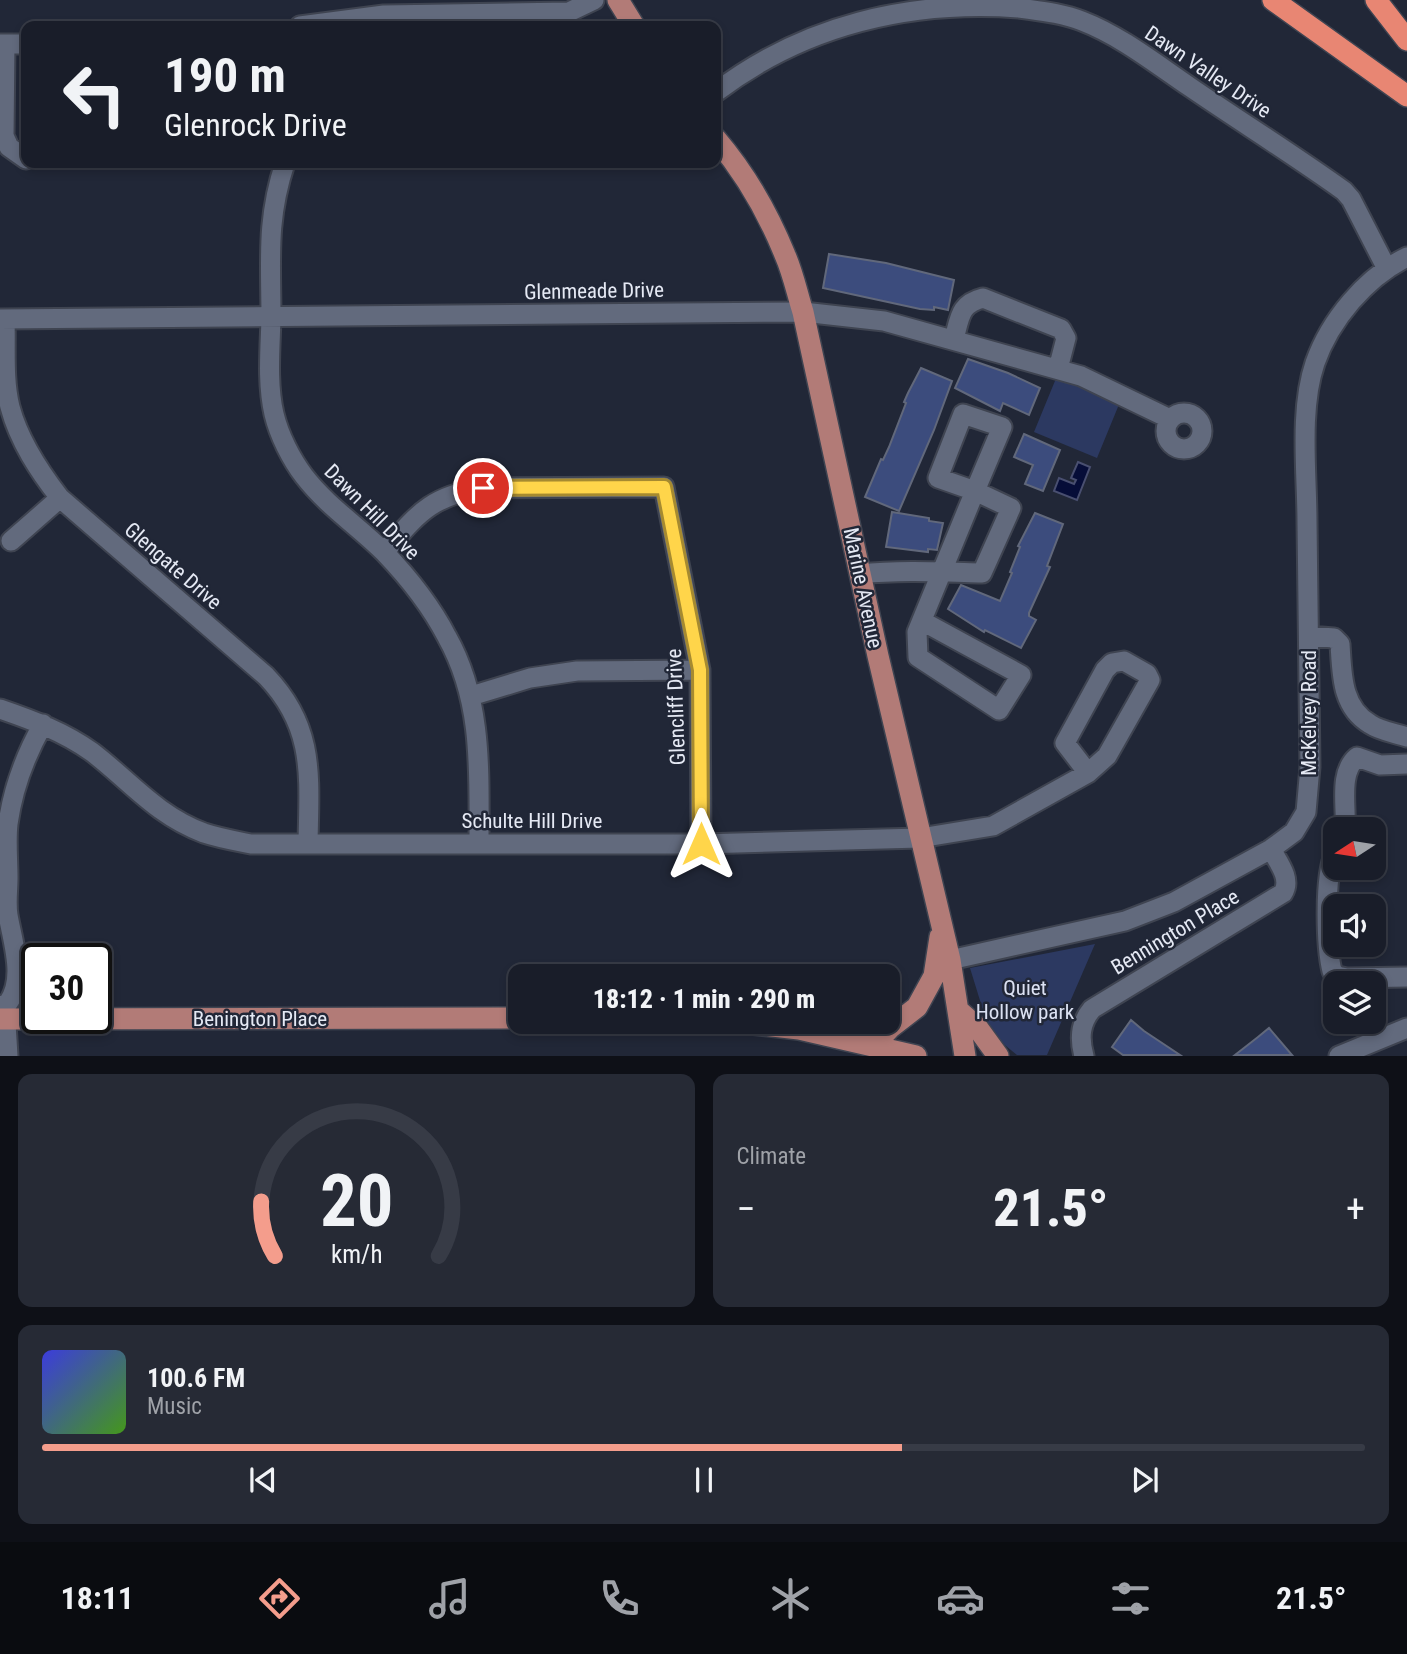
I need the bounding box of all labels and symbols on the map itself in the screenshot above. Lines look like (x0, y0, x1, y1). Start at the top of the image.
street label: Dawn Valley Drive (1140, 21, 1276, 123)
street label: Glenmeade Drive (524, 278, 664, 304)
pin (453, 458, 513, 518)
street label: Dawn Hill Drive (319, 459, 425, 565)
street label: Glengate Drive (120, 517, 226, 615)
street label: Marine Avenue (839, 526, 887, 651)
street label: Glencliff Drive (662, 648, 690, 766)
street label: McKelvey Road (1297, 650, 1321, 776)
position arrow (664, 807, 738, 881)
street label: Schulte Hill Drive (462, 809, 603, 833)
north arrow (1323, 817, 1386, 880)
street label: Bennington Place (1107, 884, 1243, 980)
speed limit sign: 30 (21, 943, 112, 1034)
park label: Quiet Hollow park (976, 976, 1075, 1024)
street label: Benington Place (193, 1007, 327, 1031)

